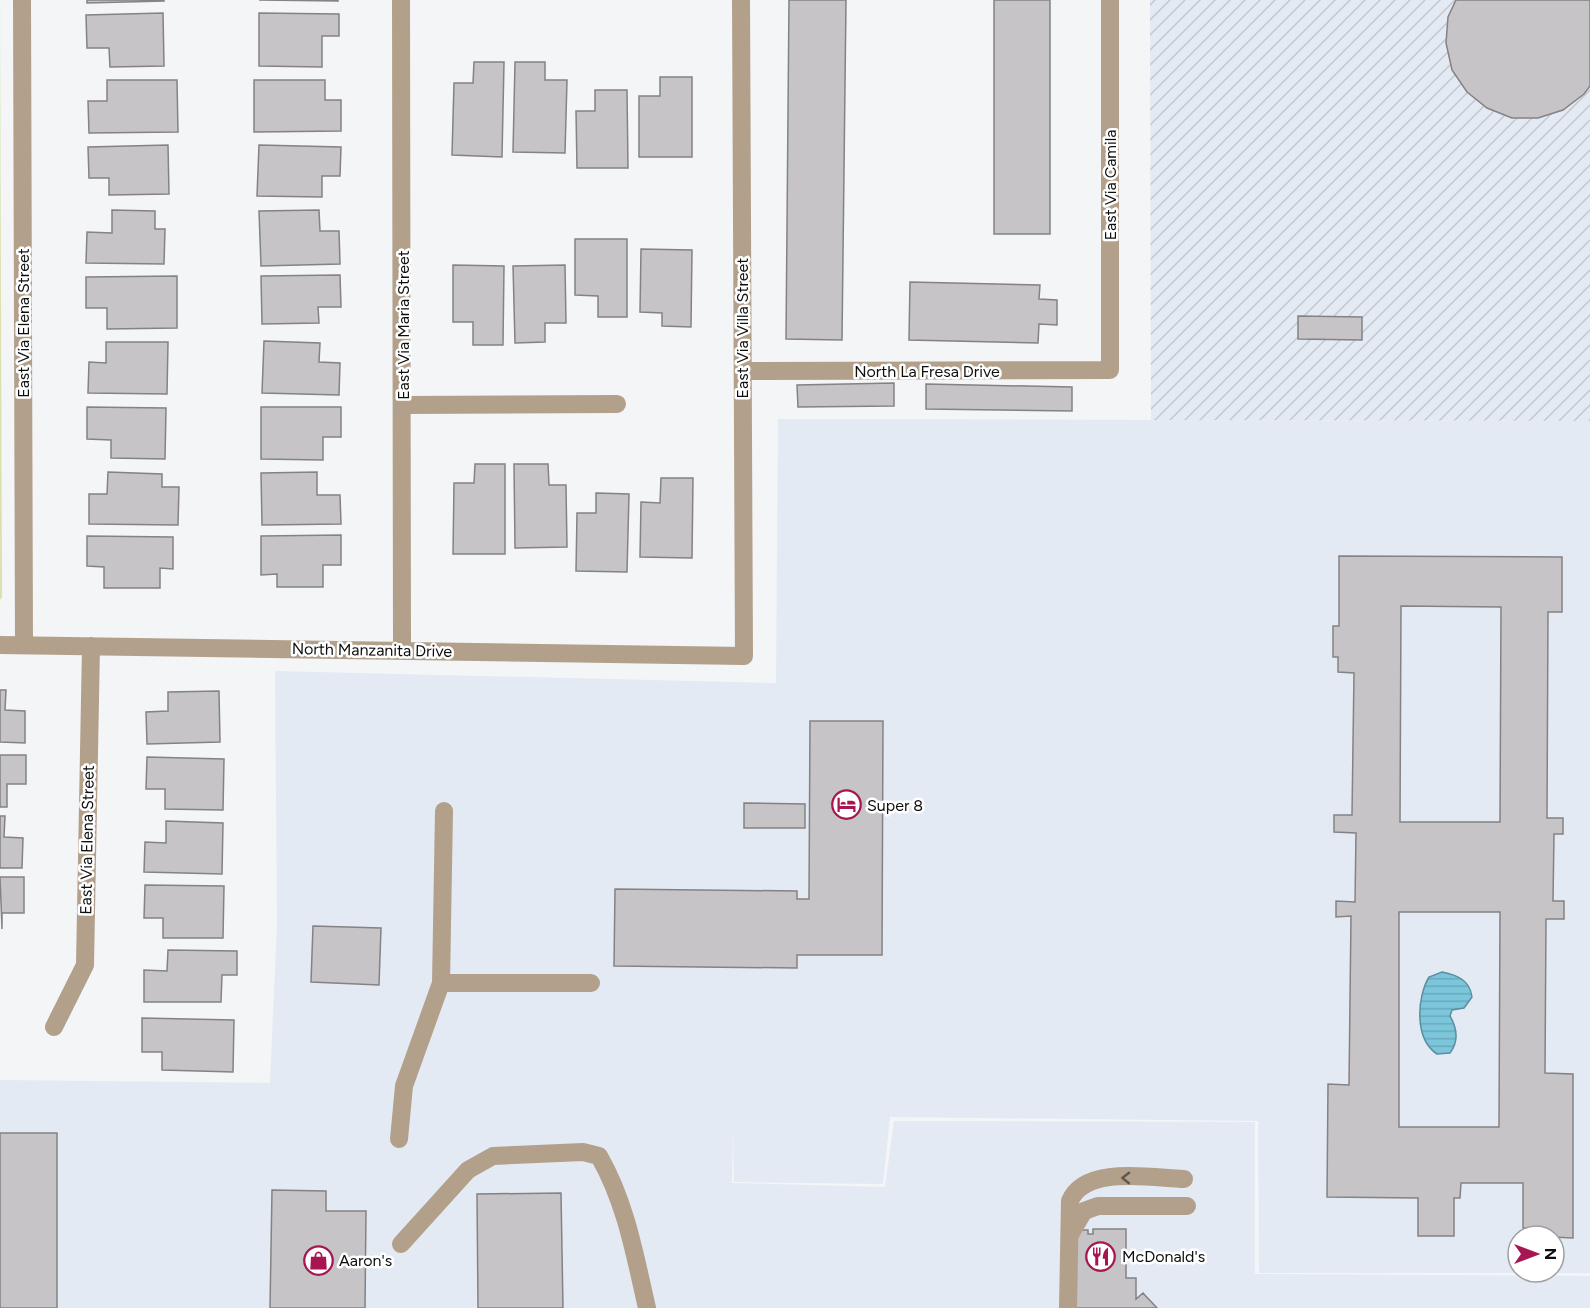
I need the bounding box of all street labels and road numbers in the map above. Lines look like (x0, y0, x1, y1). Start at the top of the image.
street label: East Via Camila (1101, 130, 1120, 240)
street label: East Via Elena Street (14, 248, 33, 398)
street label: East Via Maria Street (394, 250, 413, 400)
street label: East Via Villa Street (733, 258, 752, 398)
street label: North La Fresa Drive (854, 362, 1000, 381)
street label: North Manzanita Drive (292, 639, 453, 661)
street label: East Via Elena Street (76, 765, 98, 915)

